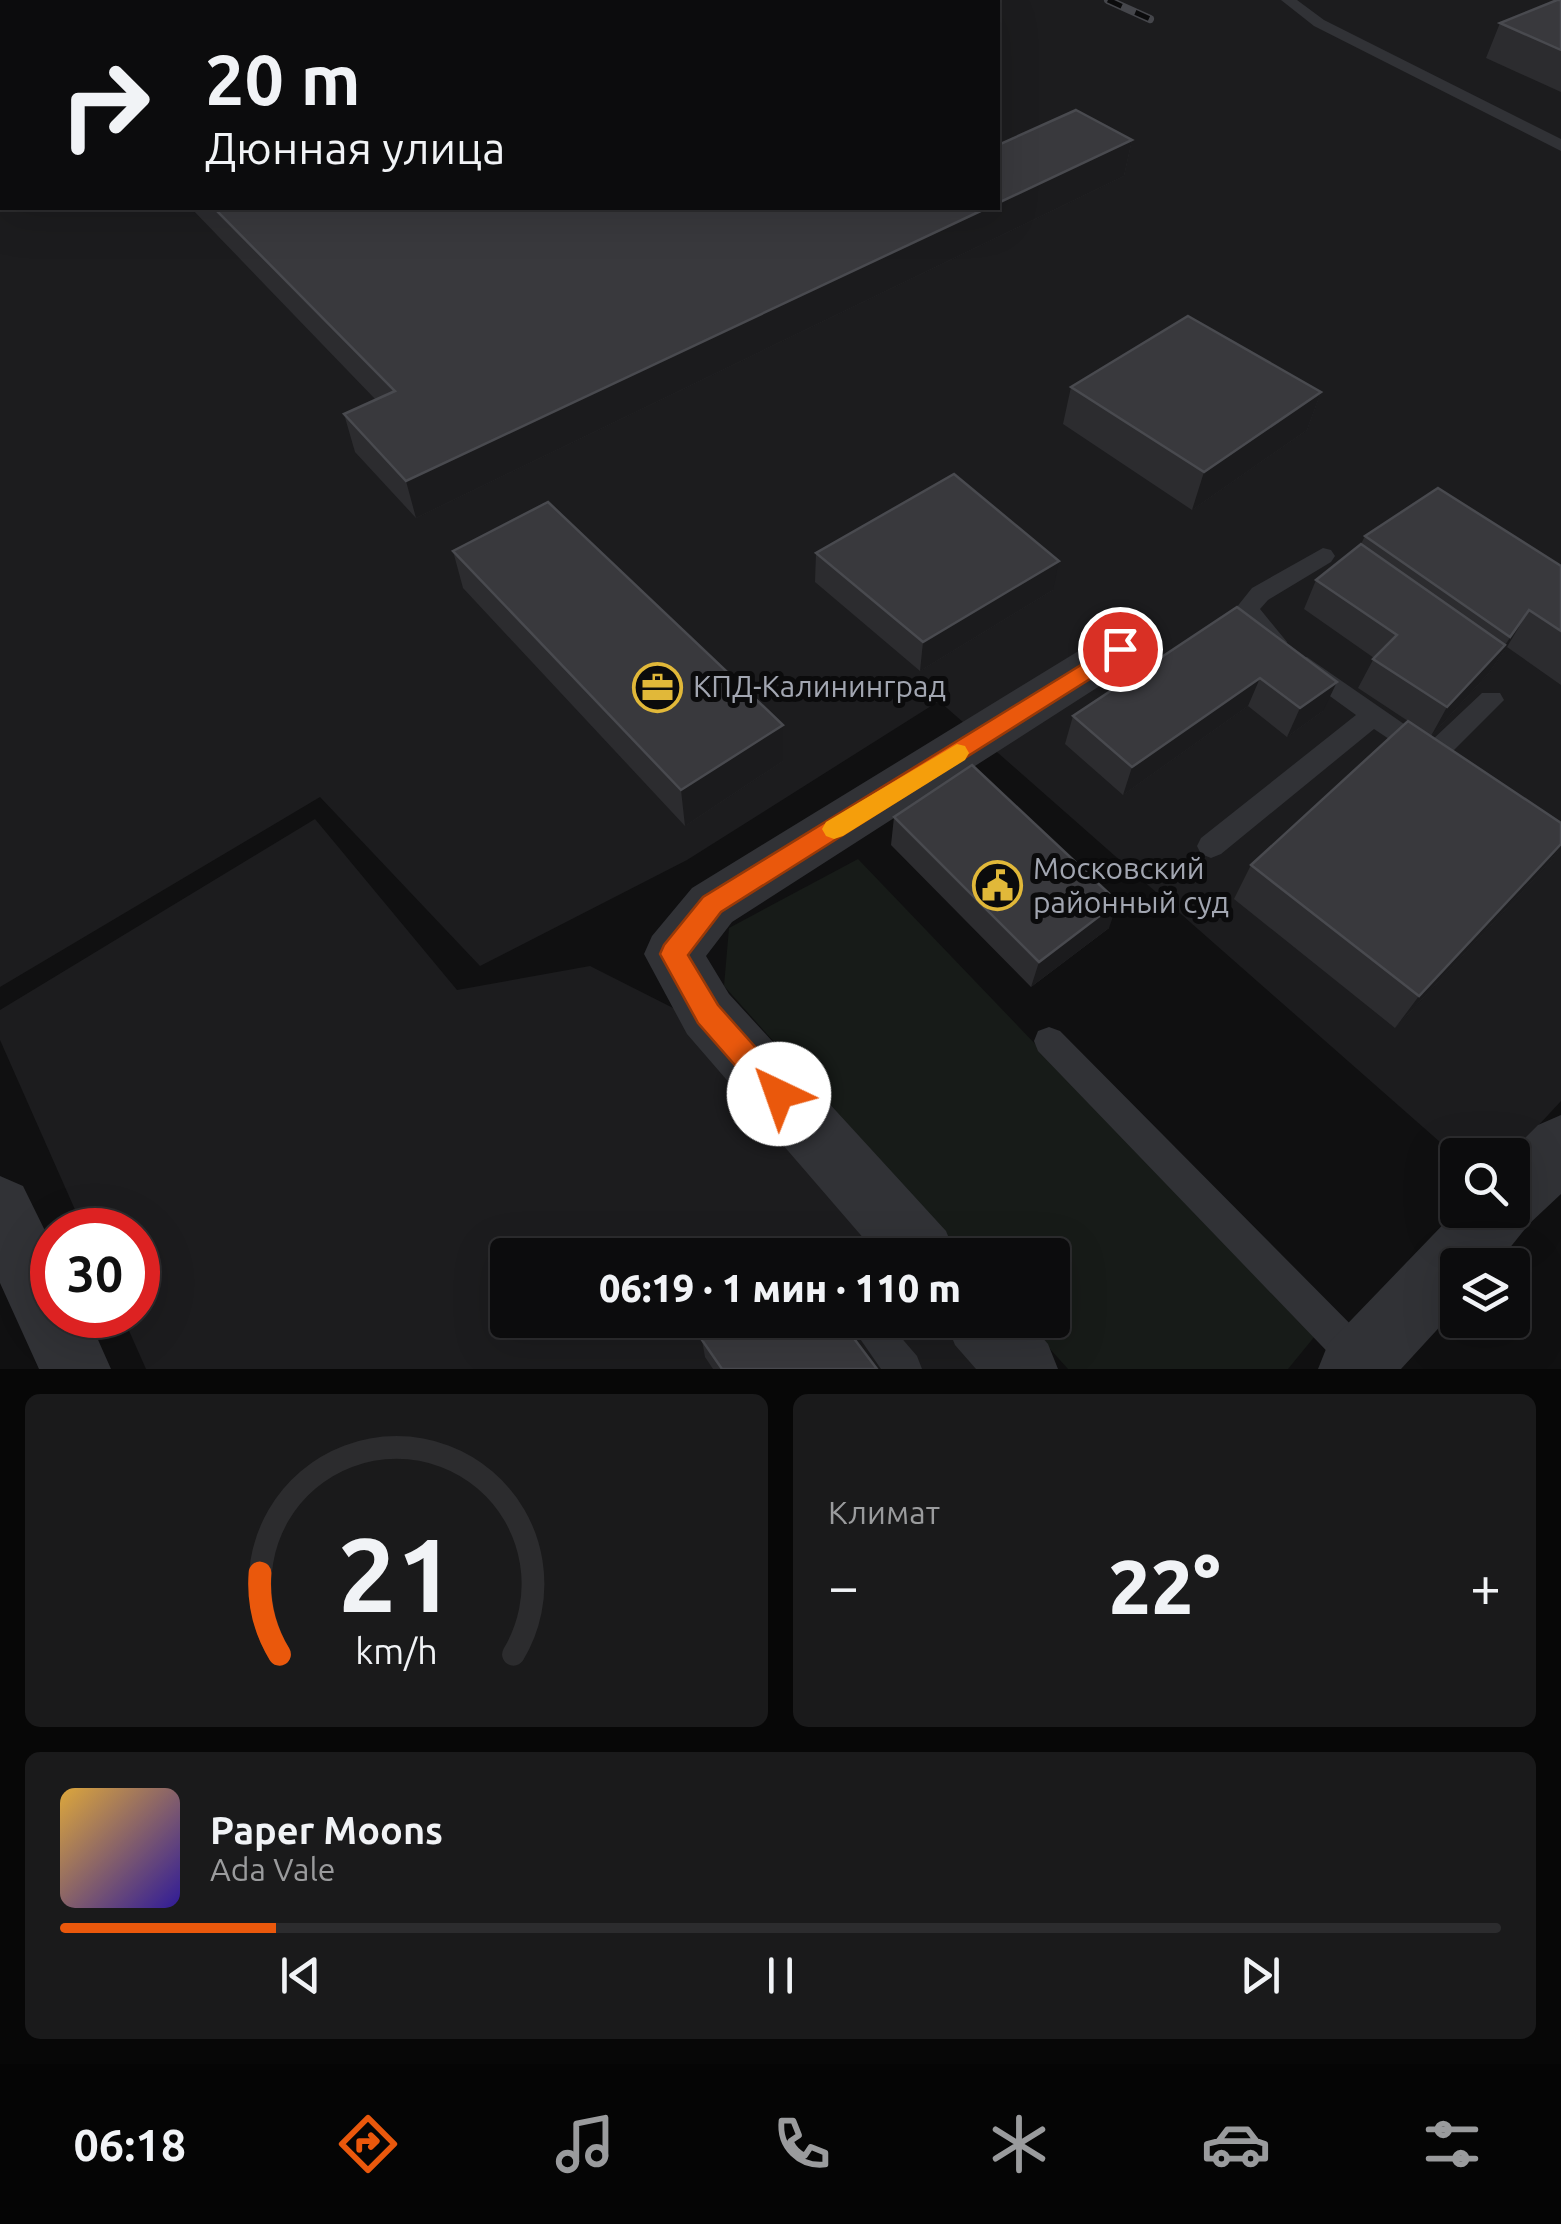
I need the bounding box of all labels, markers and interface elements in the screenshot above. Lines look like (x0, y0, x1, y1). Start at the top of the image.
icon: right (40, 40, 170, 170)
text: 20 m (205, 40, 361, 118)
text: Дюнная улица (205, 122, 505, 173)
pin (1078, 607, 1163, 692)
icon: arrive (1093, 622, 1148, 677)
office icon: КПД-Калининград (632, 661, 684, 713)
place label: КПД-Калининград (693, 669, 946, 703)
place label: Московский районный суд (1033, 851, 1229, 919)
public building icon: Московский районный суд (972, 860, 1024, 912)
position arrow (727, 1042, 831, 1146)
map controls (1440, 1138, 1530, 1338)
button: search (1440, 1138, 1530, 1228)
speed limit sign: 30 (30, 1208, 160, 1338)
button: layers (1440, 1248, 1530, 1338)
text: 06:19 · 1 мин · 110 m (599, 1267, 961, 1309)
text: Климат (828, 1494, 940, 1530)
text: 21 (338, 1515, 455, 1632)
text: 22° (1109, 1544, 1220, 1628)
text: − (828, 1555, 859, 1616)
text: + (1470, 1555, 1501, 1616)
text: km/h (355, 1631, 438, 1671)
text: Paper Moons (210, 1809, 443, 1851)
text: Ada Vale (210, 1851, 336, 1887)
icon: previous (273, 1948, 328, 2003)
icon: pause (753, 1948, 808, 2003)
icon: next (1233, 1948, 1288, 2003)
icon: directions (333, 2109, 403, 2179)
icon: music (550, 2109, 620, 2179)
icon: phone (767, 2109, 837, 2179)
icon: climate (984, 2109, 1054, 2179)
icon: car (1201, 2109, 1271, 2179)
icon: filters (1417, 2109, 1487, 2179)
text: 06:18 (73, 2119, 186, 2170)

